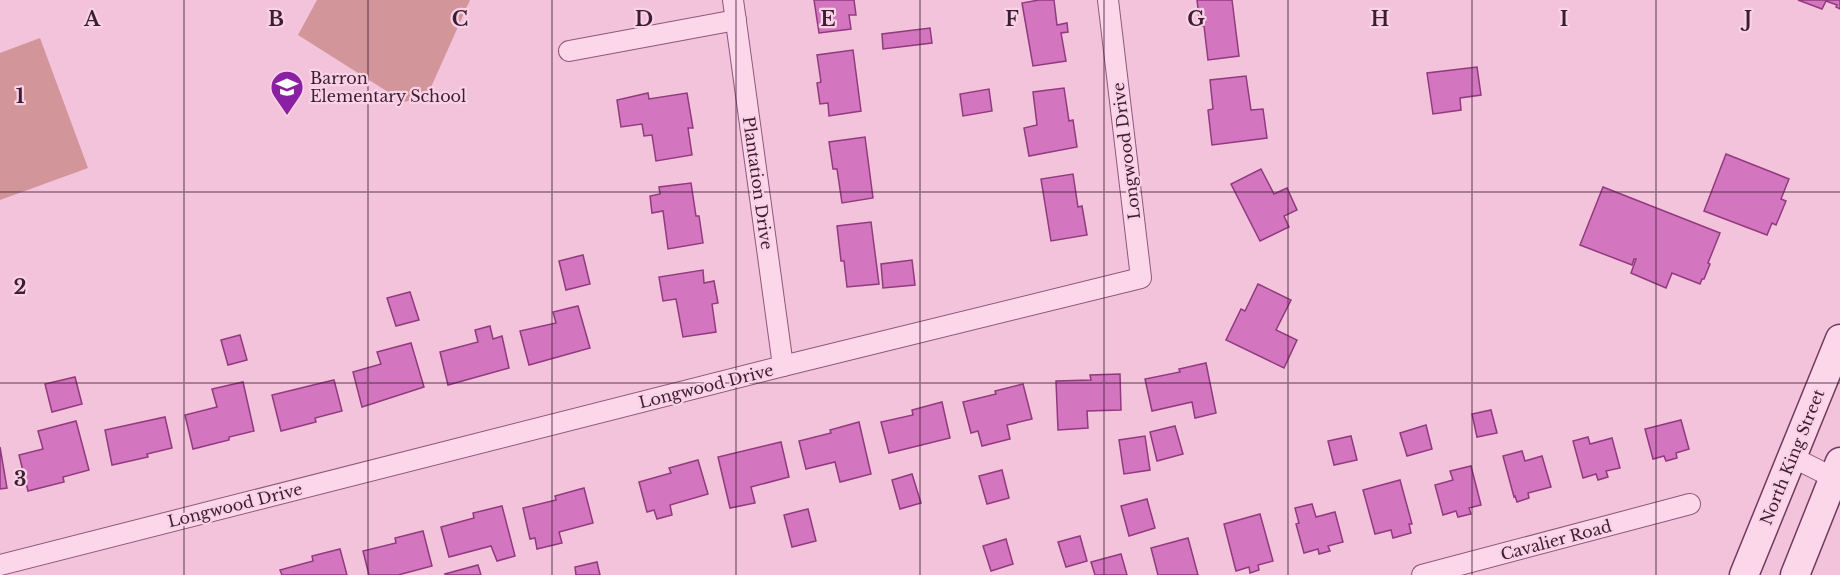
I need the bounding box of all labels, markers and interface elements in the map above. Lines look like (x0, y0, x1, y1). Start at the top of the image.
text: A (83, 7, 101, 31)
text: B (268, 7, 284, 31)
text: C (452, 7, 468, 31)
text: D (635, 7, 653, 31)
text: E (820, 7, 836, 31)
text: F (1005, 7, 1019, 31)
text: G (1187, 7, 1205, 31)
text: H (1371, 7, 1390, 31)
text: I (1560, 7, 1568, 31)
text: J (1740, 7, 1752, 31)
place label: Barron Elementary School (310, 68, 466, 106)
school or university icon: Barron Elementary School (269, 69, 305, 116)
street label: Longwood Drive (1108, 81, 1144, 221)
text: 1 (16, 84, 25, 108)
street label: Plantation Drive (739, 115, 777, 251)
text: 2 (13, 275, 27, 299)
street label: Longwood Drive (637, 360, 775, 412)
street label: North King Street (1756, 386, 1828, 528)
text: 3 (14, 467, 26, 491)
street label: Longwood Drive (166, 479, 304, 531)
street label: Cavalier Road (1498, 516, 1614, 564)

